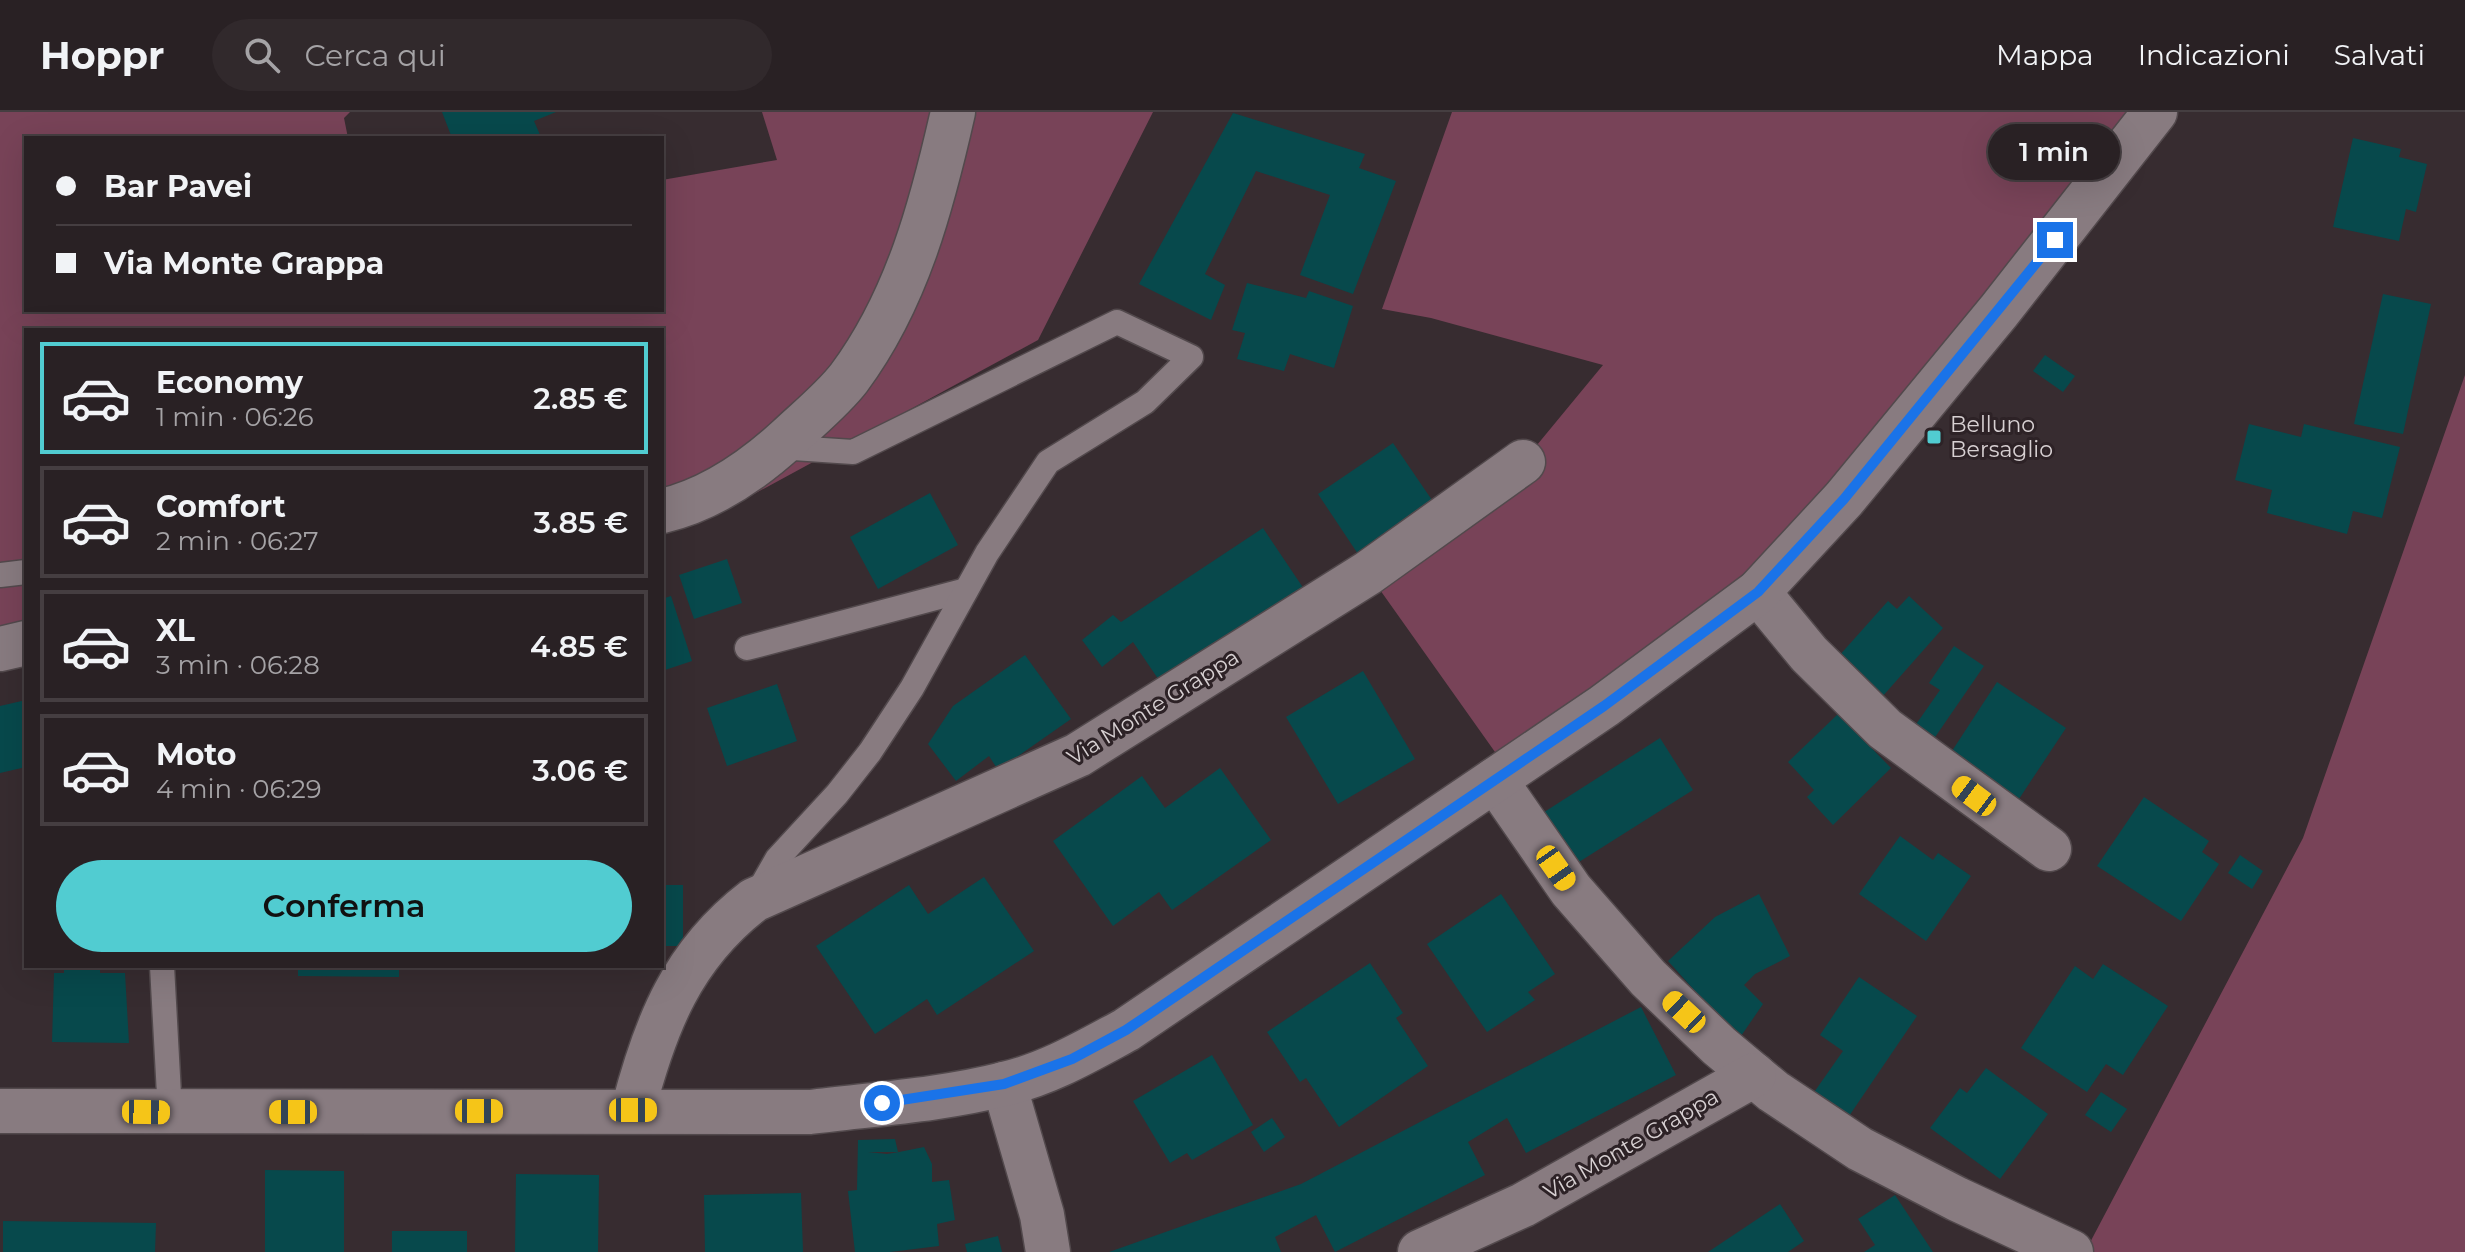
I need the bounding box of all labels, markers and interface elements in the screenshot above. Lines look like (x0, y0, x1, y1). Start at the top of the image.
search box (212, 19, 772, 91)
text: Hoppr (40, 32, 164, 79)
icon: search (240, 33, 284, 77)
text: Cerca qui (304, 37, 446, 74)
text: Mappa (1996, 38, 2094, 72)
text: Indicazioni (2138, 38, 2290, 72)
text: Salvati (2334, 38, 2425, 72)
callout: 1 min (1989, 124, 2121, 180)
text: 1 min (2019, 136, 2089, 168)
text: Bar Pavei (104, 168, 252, 205)
route end (2037, 222, 2073, 258)
text: Via Monte Grappa (104, 245, 384, 282)
icon: car (60, 362, 132, 434)
text: Economy (156, 364, 303, 401)
text: 2.85 € (533, 380, 628, 417)
text: 1 min · 06:26 (156, 401, 314, 433)
place label: Belluno Bersaglio (1950, 411, 2053, 463)
marker: Belluno Bersaglio (1925, 428, 1943, 446)
icon: car (60, 486, 132, 558)
text: Comfort (156, 488, 286, 525)
text: 3.85 € (533, 504, 628, 541)
text: 2 min · 06:27 (156, 525, 319, 557)
icon: car (60, 610, 132, 682)
text: XL (156, 612, 195, 649)
text: 4.85 € (530, 628, 628, 665)
street label: Via Monte Grappa (1062, 643, 1244, 771)
text: 3 min · 06:28 (156, 649, 320, 681)
icon: car (60, 734, 132, 806)
text: Moto (156, 736, 237, 773)
text: 3.06 € (532, 752, 628, 789)
car (1948, 772, 2000, 820)
text: 4 min · 06:29 (156, 773, 322, 805)
car (1532, 841, 1580, 895)
button: Conferma (56, 860, 632, 952)
car (1658, 987, 1710, 1037)
street label: Via Monte Grappa (1539, 1083, 1723, 1205)
route start (864, 1085, 900, 1121)
car (609, 1098, 657, 1122)
car (455, 1099, 503, 1123)
car (122, 1100, 170, 1124)
car (269, 1100, 317, 1124)

